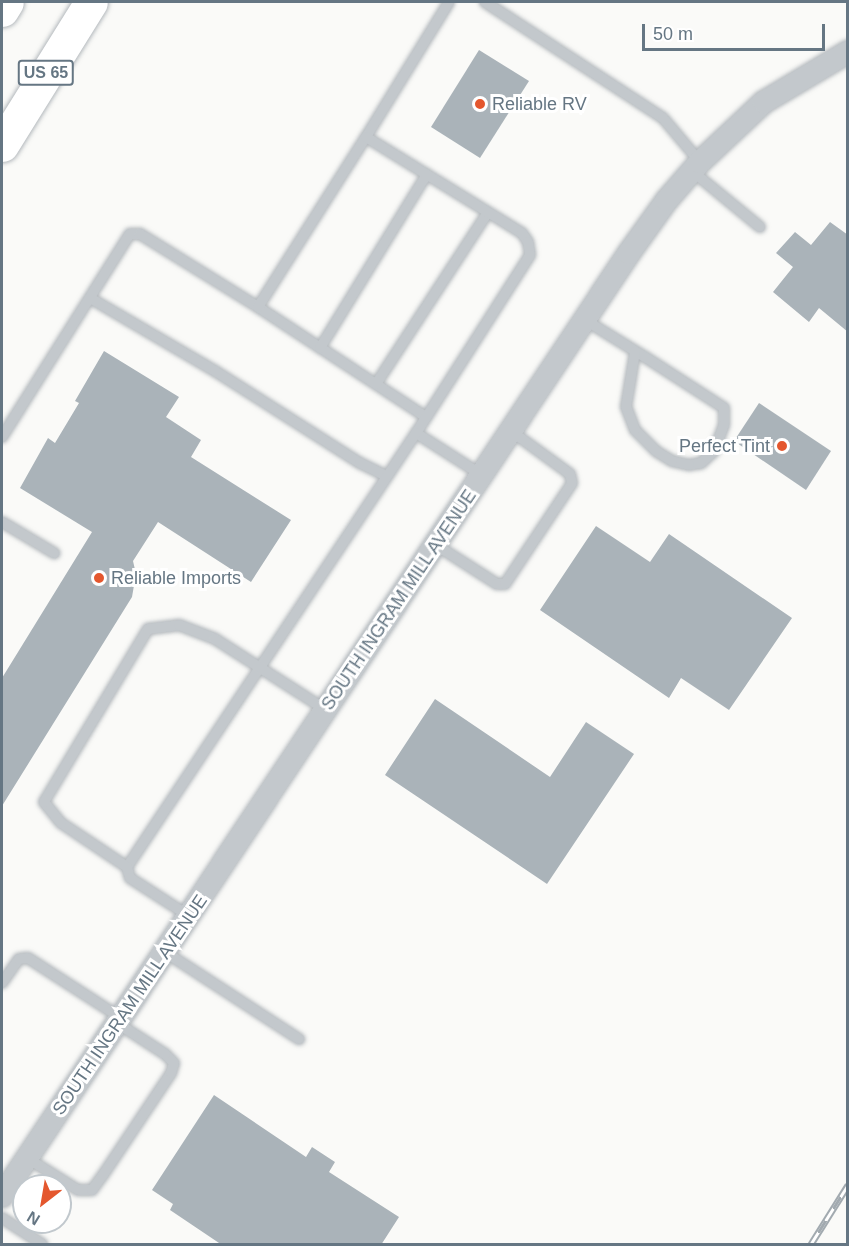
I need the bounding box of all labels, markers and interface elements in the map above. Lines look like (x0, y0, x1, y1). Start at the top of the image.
scale bar (645, 12, 828, 50)
text: 50 m (653, 24, 693, 44)
road number: US 65 (18, 60, 74, 86)
place label: Reliable RV (492, 93, 587, 115)
marker: Reliable RV (473, 97, 487, 111)
place label: Perfect Tint (679, 435, 770, 457)
marker: Perfect Tint (775, 439, 789, 453)
street label: SOUTH INGRAM MILL AVENUE (317, 485, 481, 715)
place label: Reliable Imports (111, 567, 241, 589)
marker: Reliable Imports (92, 571, 106, 585)
street label: SOUTH INGRAM MILL AVENUE (48, 890, 212, 1120)
north arrow (12, 1174, 72, 1234)
text: N (24, 1208, 43, 1228)

